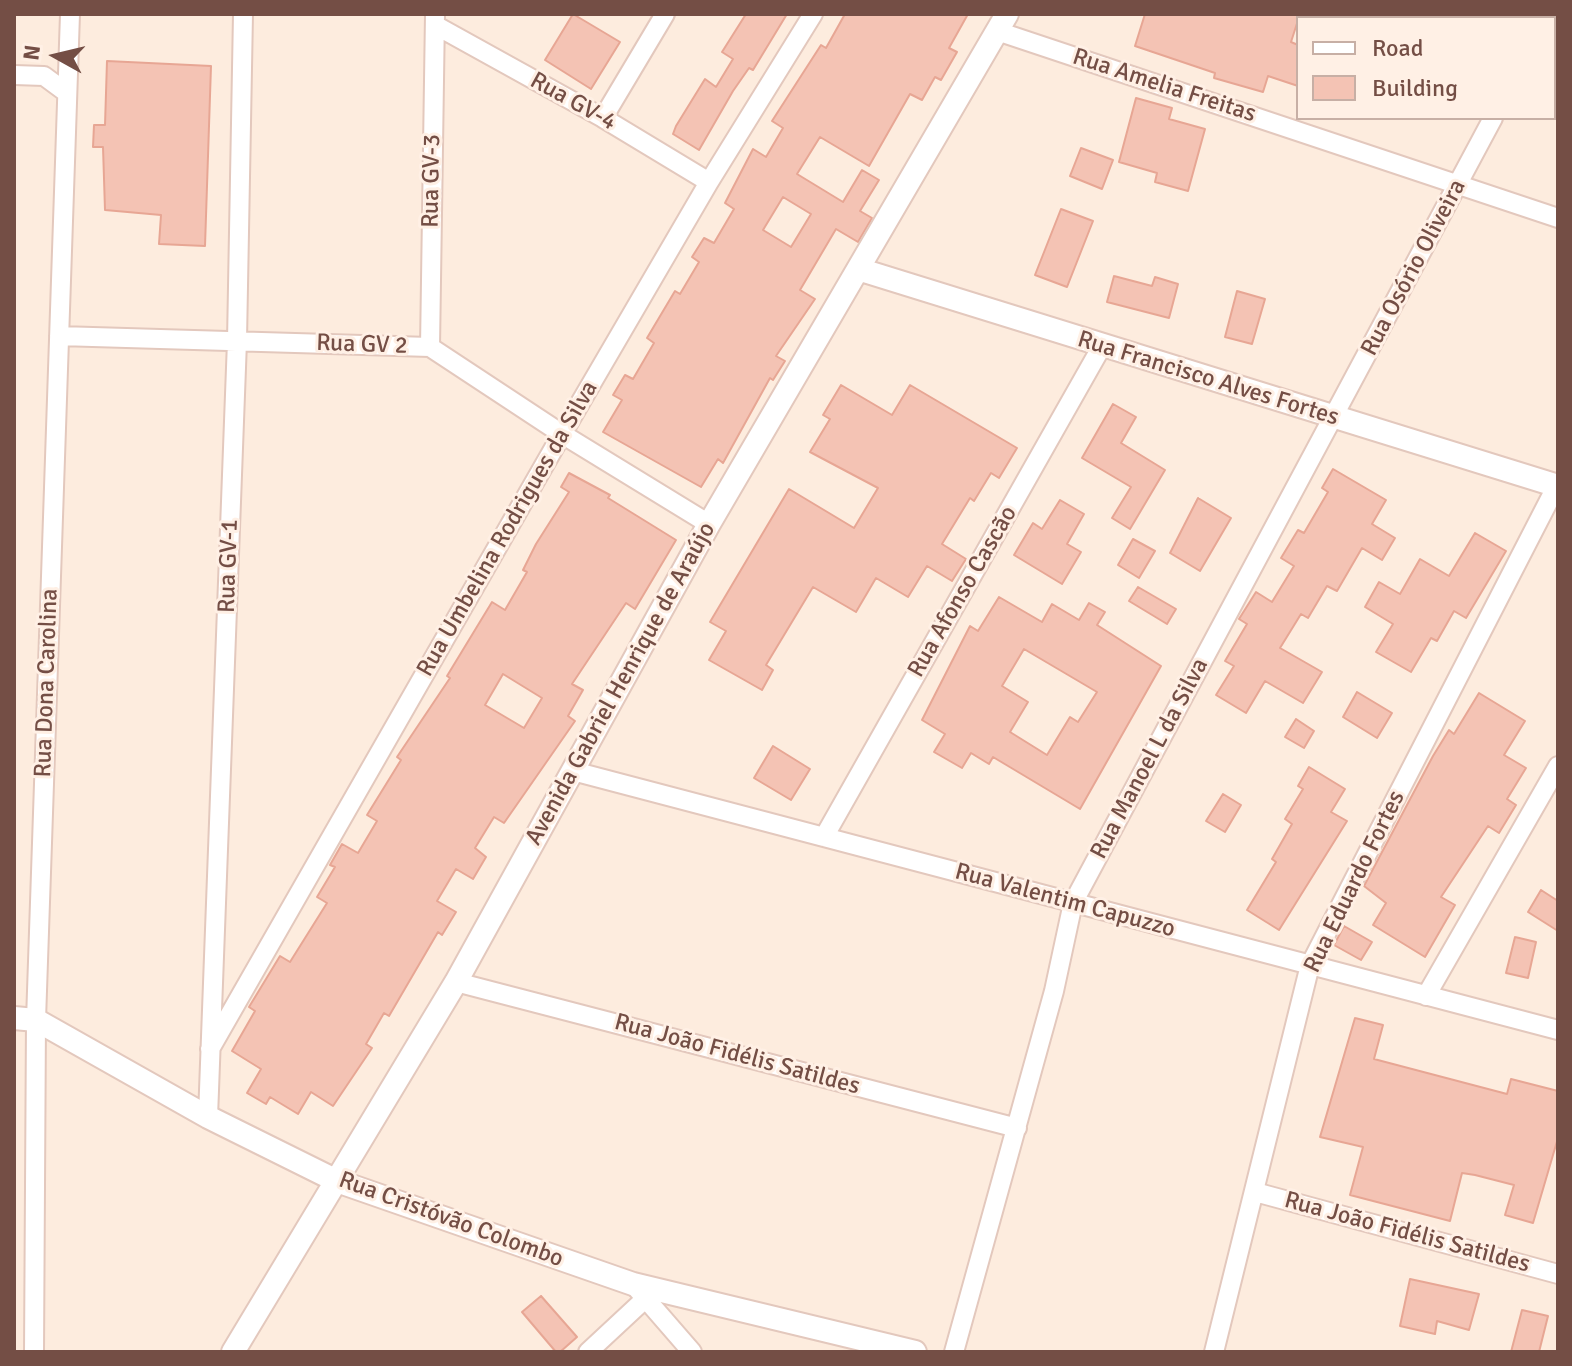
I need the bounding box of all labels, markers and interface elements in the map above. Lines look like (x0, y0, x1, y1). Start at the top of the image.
north arrow (16, 16, 96, 96)
legend (1296, 16, 1556, 120)
text: Road (1372, 33, 1423, 63)
text: N (17, 43, 46, 62)
street label: Rua Amelia Freitas (1069, 43, 1259, 129)
street label: Rua GV-4 (525, 67, 621, 137)
text: Building (1372, 73, 1458, 103)
street label: Rua GV-3 (417, 134, 447, 228)
street label: Rua Osório Oliveira (1355, 175, 1473, 361)
street label: Rua Francisco Alves Fortes (1074, 325, 1342, 433)
street label: Rua GV 2 (316, 329, 408, 361)
street label: Rua Umbelina Rodrigues da Silva (411, 376, 605, 682)
street label: Rua Afonso Cascão (902, 501, 1024, 683)
street label: Avenida Gabriel Henrique de Araújo (520, 517, 722, 851)
street label: Rua GV-1 (213, 519, 245, 613)
street label: Rua Dona Carolina (29, 588, 65, 778)
street label: Rua Manoel L da Silva (1085, 654, 1215, 864)
street label: Rua Eduardo Fortes (1298, 786, 1412, 978)
street label: Rua Valentim Capuzzo (952, 858, 1178, 944)
street label: Rua João Fidélis Satildes (611, 1008, 863, 1102)
street label: Rua Cristóvão Colombo (335, 1166, 567, 1274)
street label: Rua João Fidélis Satildes (1281, 1186, 1533, 1280)

